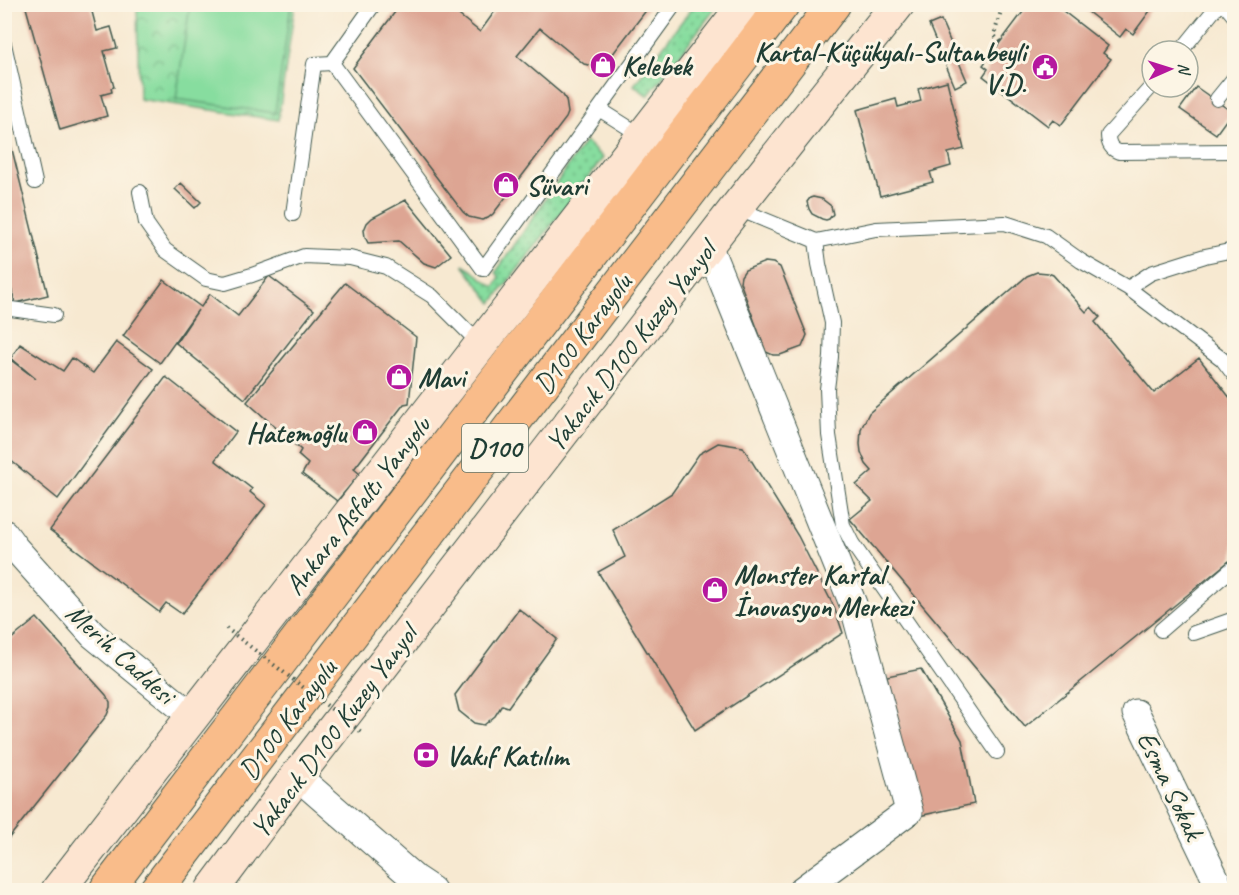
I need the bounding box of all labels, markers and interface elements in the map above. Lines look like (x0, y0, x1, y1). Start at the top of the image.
place label: Kartal-Küçükyalı-Sultanbeyli V.D. (754, 34, 1030, 101)
north arrow (1140, 39, 1200, 99)
place label: Kelebek (622, 48, 694, 83)
shop icon: Kelebek (588, 50, 618, 80)
public building icon: Kartal-Küçükyalı-Sultanbeyli V.D. (1030, 52, 1060, 82)
text: N (1174, 63, 1194, 77)
place label: Süvari (526, 168, 591, 203)
shop icon: Süvari (491, 170, 521, 200)
street label: Yakacık D100 Kuzey Yanyol (537, 230, 727, 458)
street label: D100 Karayolu (526, 265, 640, 400)
place label: Mavi (418, 360, 469, 395)
shop icon: Mavi (384, 362, 414, 392)
street label: Ankara Asfaltı Yanyolu (277, 408, 439, 602)
place label: Hatemoğlu (246, 415, 349, 450)
shop icon: Hatemoğlu (350, 417, 380, 447)
road number: D100 (462, 424, 528, 472)
place label: Monster Kartal İnovasyon Merkezi (734, 557, 916, 624)
shop icon: Monster Kartal İnovasyon Merkezi (700, 575, 730, 605)
street label: Merih Caddesi (59, 595, 185, 714)
street label: Yakacık D100 Kuzey Yanyol (242, 614, 428, 844)
street label: D100 Karayolu (231, 651, 345, 786)
street label: Esma Sokak (1129, 725, 1213, 847)
place label: Vakıf Katılım (446, 738, 571, 773)
bank icon: Vakıf Katılım (411, 740, 441, 770)

